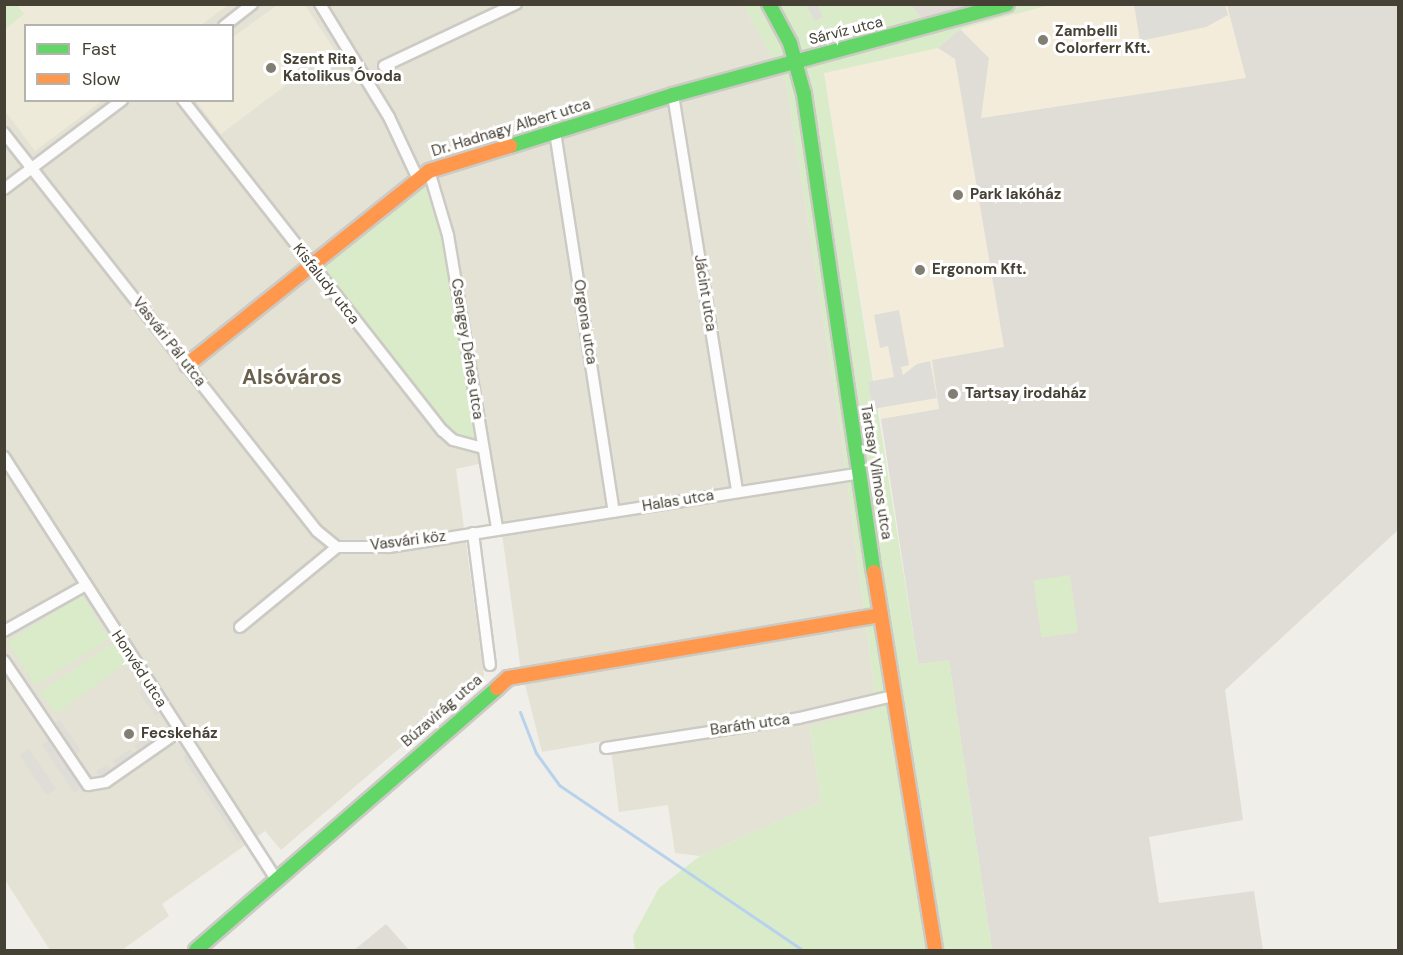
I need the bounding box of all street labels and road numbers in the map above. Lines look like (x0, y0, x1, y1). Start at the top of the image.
street label: Sárvíz utca (807, 13, 885, 49)
street label: Dr. Hadnagy Albert utca (429, 95, 593, 161)
street label: Kisfaludy utca (289, 240, 363, 328)
street label: Jácint utca (690, 253, 720, 333)
street label: Csengey Dénes utca (447, 277, 487, 421)
street label: Orgona utca (569, 278, 601, 366)
street label: Vasvári Pál utca (129, 294, 209, 390)
street label: Tartsay Vilmos utca (856, 403, 896, 541)
street label: Halas utca (641, 486, 715, 516)
street label: Vasvári köz (369, 527, 447, 555)
street label: Honvéd utca (107, 627, 171, 711)
street label: Búzavirág utca (398, 671, 486, 751)
street label: Baráth utca (709, 711, 791, 739)

